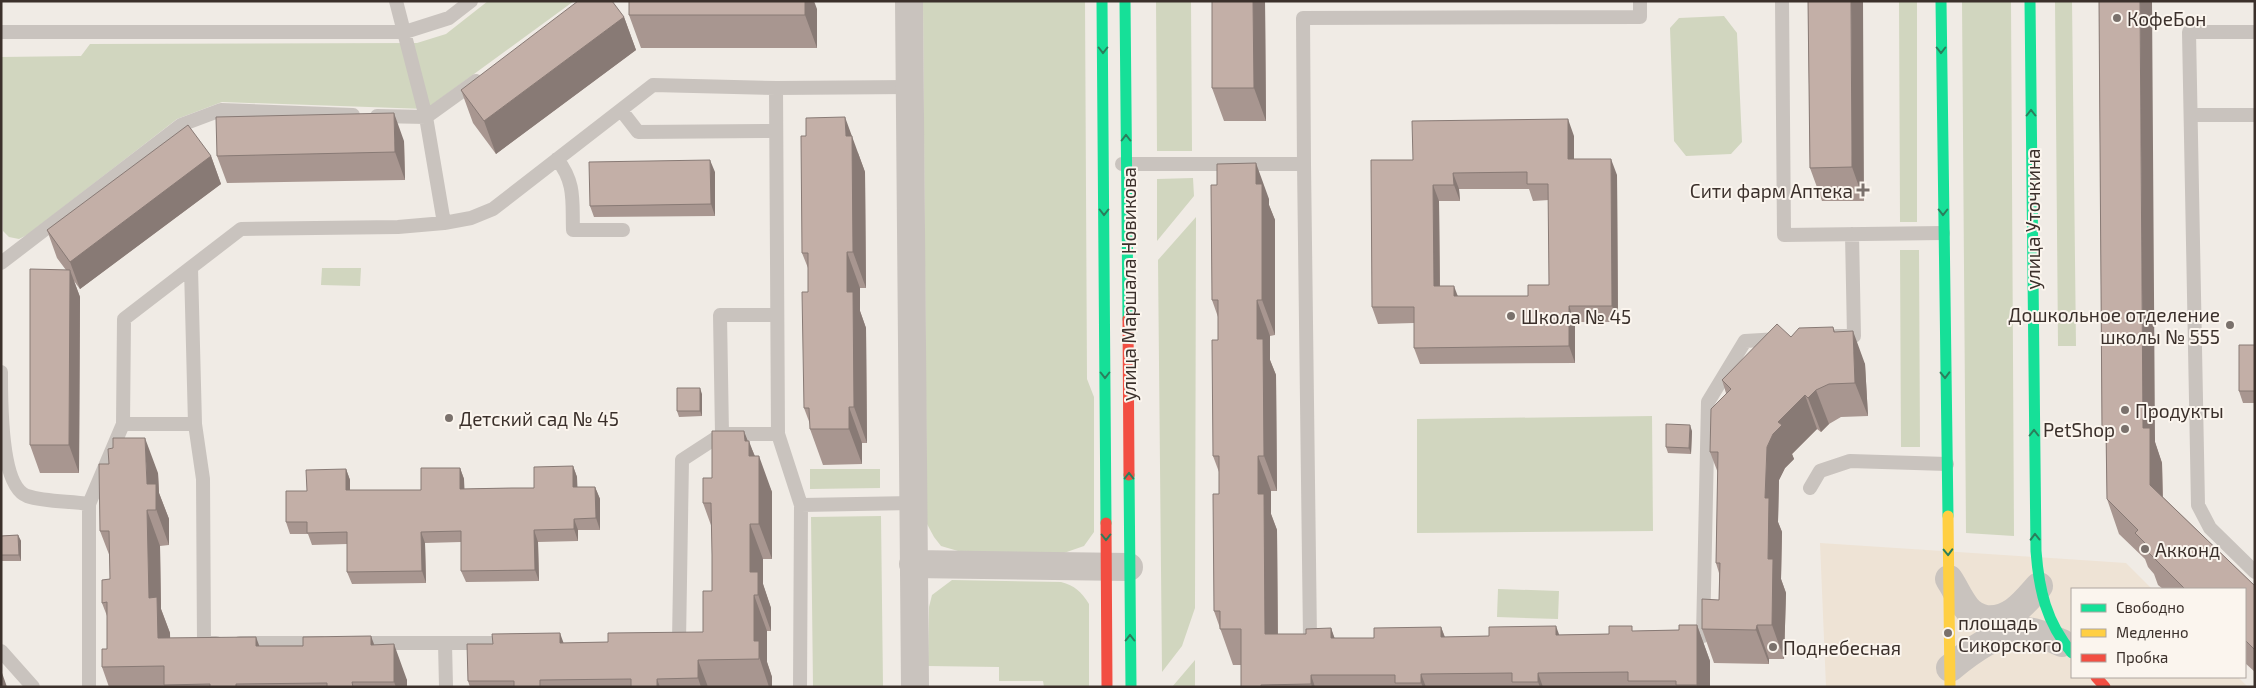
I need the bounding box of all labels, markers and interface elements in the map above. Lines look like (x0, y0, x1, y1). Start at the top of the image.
place label: КофеБон (2127, 7, 2206, 30)
marker: КофеБон (2111, 12, 2123, 24)
one-way arrow (1097, 46, 1108, 54)
one-way arrow (1936, 46, 1946, 54)
one-way arrow (2026, 108, 2036, 116)
one-way arrow (1121, 134, 1132, 142)
street label: улица Уточкина (2021, 149, 2045, 290)
street label: улица Маршала Новикова (1117, 167, 1141, 401)
place label: Сити фарм Аптека (1690, 179, 1853, 202)
marker: Сити фарм Аптека (1857, 184, 1869, 196)
one-way arrow (1099, 209, 1109, 217)
one-way arrow (1937, 209, 1948, 217)
place label: Дошкольное отделение школы № 555 (2008, 303, 2220, 348)
place label: Школа № 45 (1521, 305, 1631, 328)
marker: Школа № 45 (1505, 310, 1517, 322)
marker: Дошкольное отделение школы № 555 (2224, 319, 2236, 331)
one-way arrow (1940, 371, 1951, 379)
one-way arrow (1100, 372, 1110, 379)
place label: Продукты (2135, 399, 2224, 423)
marker: Продукты (2119, 404, 2131, 416)
place label: Детский сад № 45 (459, 407, 619, 430)
marker: Детский сад № 45 (443, 412, 455, 424)
place label: PetShop (2043, 418, 2115, 441)
marker: PetShop (2119, 423, 2131, 435)
one-way arrow (2029, 428, 2039, 436)
one-way arrow (1124, 471, 1134, 479)
one-way arrow (2030, 533, 2041, 541)
one-way arrow (1101, 534, 1111, 542)
place label: Акконд (2155, 538, 2220, 561)
marker: Акконд (2139, 543, 2151, 555)
one-way arrow (1943, 548, 1953, 556)
legend (2071, 588, 2246, 678)
text: Свободно (2116, 598, 2185, 616)
place label: площадь Сикорского (1958, 611, 2062, 656)
text: Медленно (2116, 623, 2189, 641)
marker: площадь Сикорского (1942, 627, 1954, 639)
one-way arrow (1125, 634, 1135, 642)
place label: Поднебесная (1783, 636, 1901, 659)
marker: Поднебесная (1767, 641, 1779, 653)
text: Пробка (2116, 648, 2168, 666)

